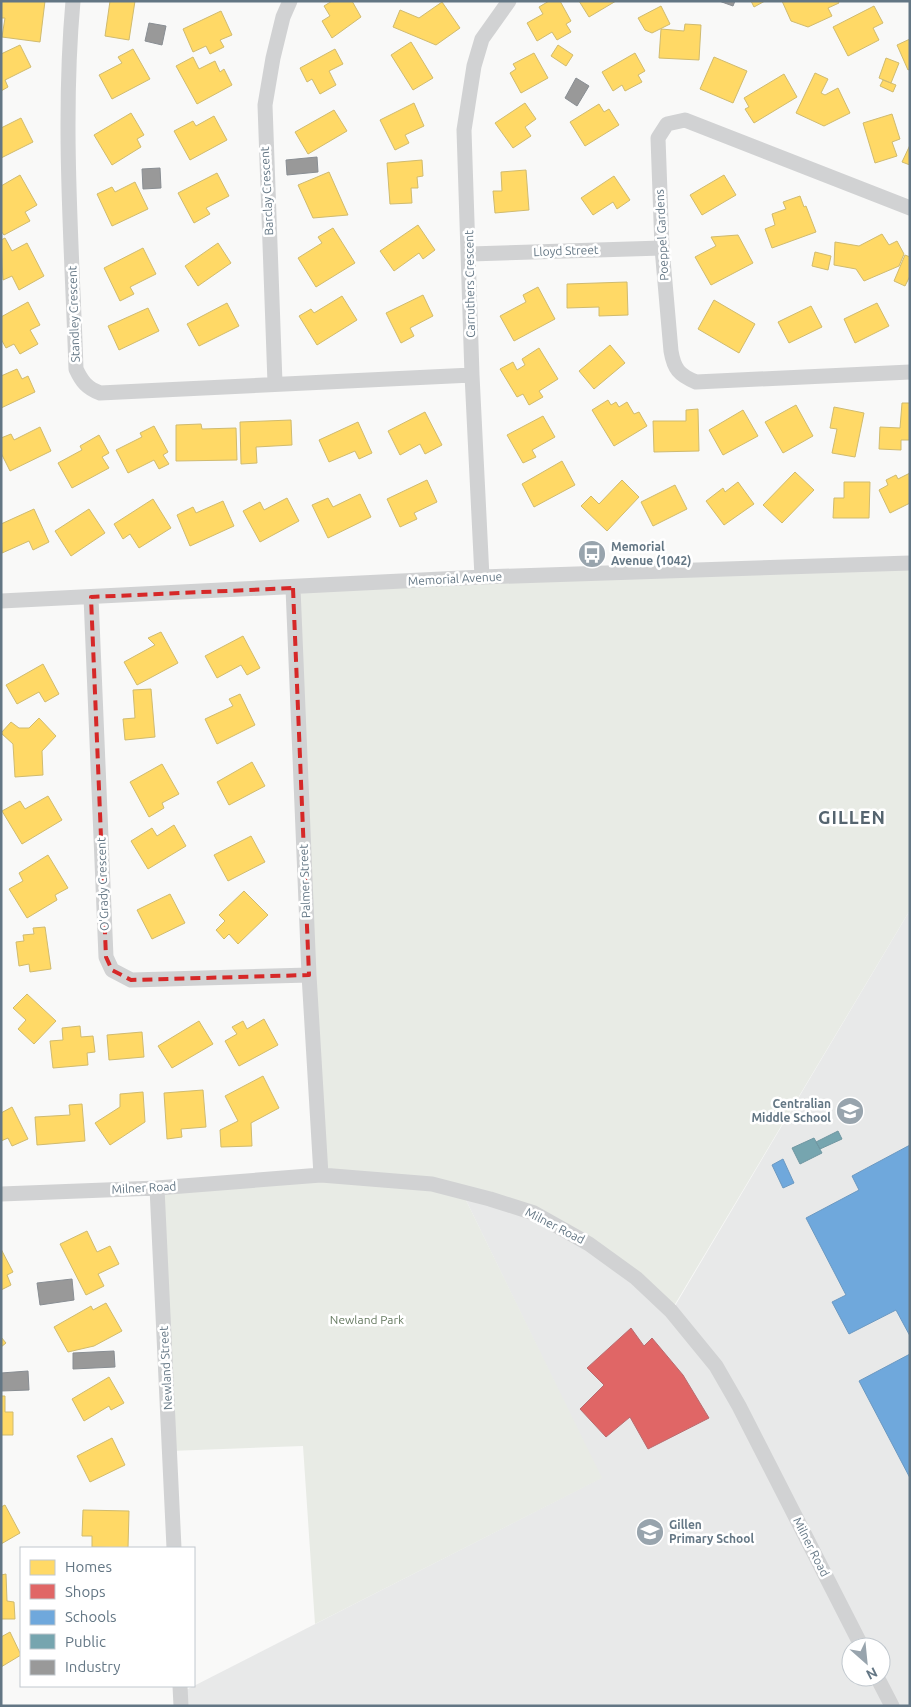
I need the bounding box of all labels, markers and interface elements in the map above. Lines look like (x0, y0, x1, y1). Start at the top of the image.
street label: Barclay Crescent (258, 146, 275, 236)
street label: Poeppel Gardens (653, 189, 670, 281)
street label: Carruthers Crescent (462, 230, 477, 338)
street label: Lloyd Street (533, 243, 599, 258)
street label: Standley Crescent (65, 265, 82, 363)
bus stop icon: Memorial Avenue (1042) (577, 539, 607, 569)
place label: Memorial Avenue (1042) (611, 540, 691, 568)
street label: Memorial Avenue (408, 570, 502, 587)
district label: GILLEN (818, 807, 886, 827)
street label: O'Grady Crescent (94, 837, 111, 931)
street label: Palmer Street (297, 843, 312, 918)
school or university icon: Centralian Middle School (835, 1096, 865, 1126)
place label: Centralian Middle School (751, 1097, 831, 1124)
street label: Milner Road (111, 1179, 177, 1196)
street label: Milner Road (523, 1205, 587, 1246)
park label: Newland Park (330, 1313, 404, 1326)
street label: Newland Street (157, 1325, 174, 1410)
street label: Milner Road (791, 1515, 832, 1579)
school or university icon: Gillen Primary School (635, 1517, 665, 1547)
place label: Gillen Primary School (669, 1518, 754, 1545)
legend (20, 1547, 195, 1687)
text: Homes (65, 1558, 112, 1575)
text: Shops (65, 1583, 106, 1600)
text: Schools (65, 1608, 116, 1625)
text: Public (65, 1633, 106, 1650)
north arrow (841, 1637, 891, 1687)
text: Industry (65, 1658, 120, 1675)
text: N (864, 1664, 880, 1683)

